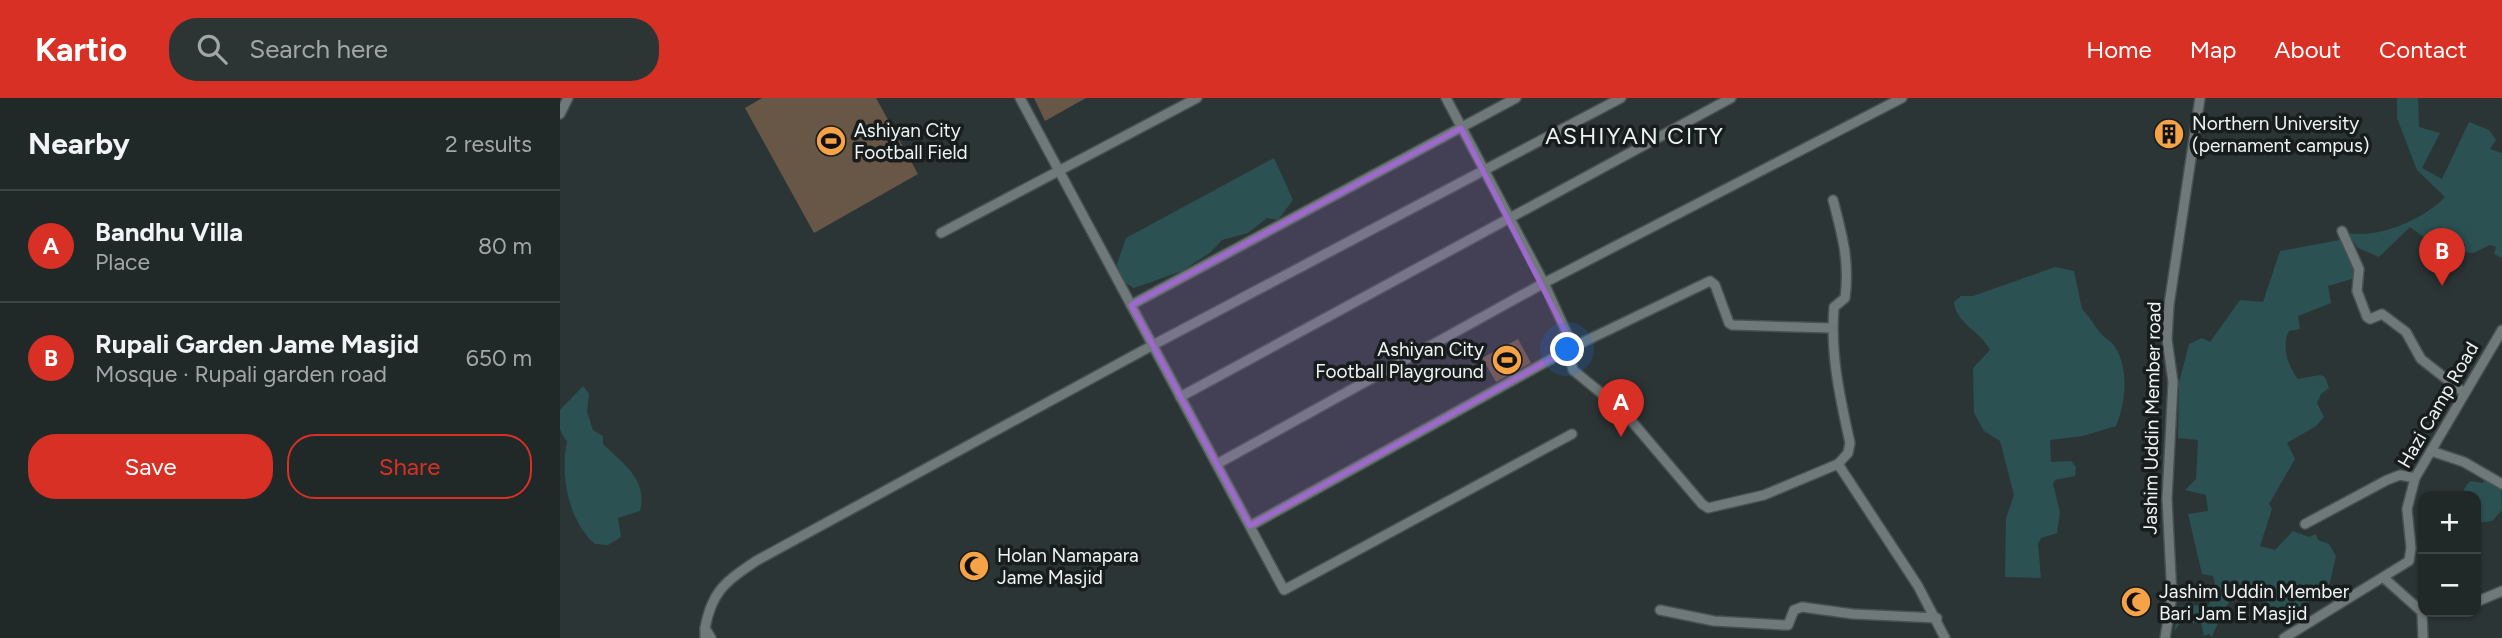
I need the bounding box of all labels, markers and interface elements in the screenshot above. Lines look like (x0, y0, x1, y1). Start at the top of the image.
search box (169, 18, 659, 81)
text: Kartio (35, 30, 127, 69)
icon: search (193, 30, 231, 68)
text: Search here (249, 33, 388, 65)
text: Home (2086, 35, 2152, 64)
text: Map (2190, 35, 2236, 64)
text: About (2274, 35, 2341, 64)
text: Contact (2379, 35, 2467, 64)
place label: Northern University (pernament campus) (2192, 112, 2370, 157)
building icon: Northern University (pernament campus) (2152, 117, 2186, 151)
place label: Ashiyan City Football Field (854, 119, 968, 164)
district label: ASHIYAN CITY (1545, 122, 1725, 150)
sports icon: Ashiyan City Football Field (814, 124, 848, 158)
text: Nearby (28, 125, 130, 162)
text: 2 results (445, 130, 532, 158)
text: Bandhu Villa (95, 216, 243, 248)
pin: B (2419, 228, 2465, 286)
text: A (43, 232, 59, 260)
text: 80 m (478, 232, 532, 260)
text: Place (95, 248, 150, 276)
street label: Jashim Uddin Member road (2138, 301, 2166, 535)
text: Rupali Garden Jame Masjid (95, 328, 419, 360)
your location (1550, 332, 1584, 366)
place label: Ashiyan City Football Playground (1315, 338, 1484, 383)
street label: Hazi Camp Road (2393, 338, 2483, 472)
sports icon: Ashiyan City Football Playground (1490, 343, 1524, 377)
text: B (44, 344, 58, 372)
text: 650 m (466, 344, 532, 372)
text: Mosque · Rupali garden road (95, 360, 387, 388)
pin: A (1598, 379, 1644, 437)
button: Save (28, 434, 273, 499)
button: Share (287, 434, 532, 499)
map controls (2418, 491, 2481, 617)
button: + (2418, 491, 2481, 554)
place label: Holan Namapara Jame Masjid (997, 544, 1139, 589)
mosque icon: Holan Namapara Jame Masjid (957, 549, 991, 583)
button: − (2418, 554, 2481, 617)
place label: Jashim Uddin Member Bari Jam E Masjid (2159, 580, 2350, 625)
mosque icon: Jashim Uddin Member Bari Jam E Masjid (2119, 585, 2153, 619)

